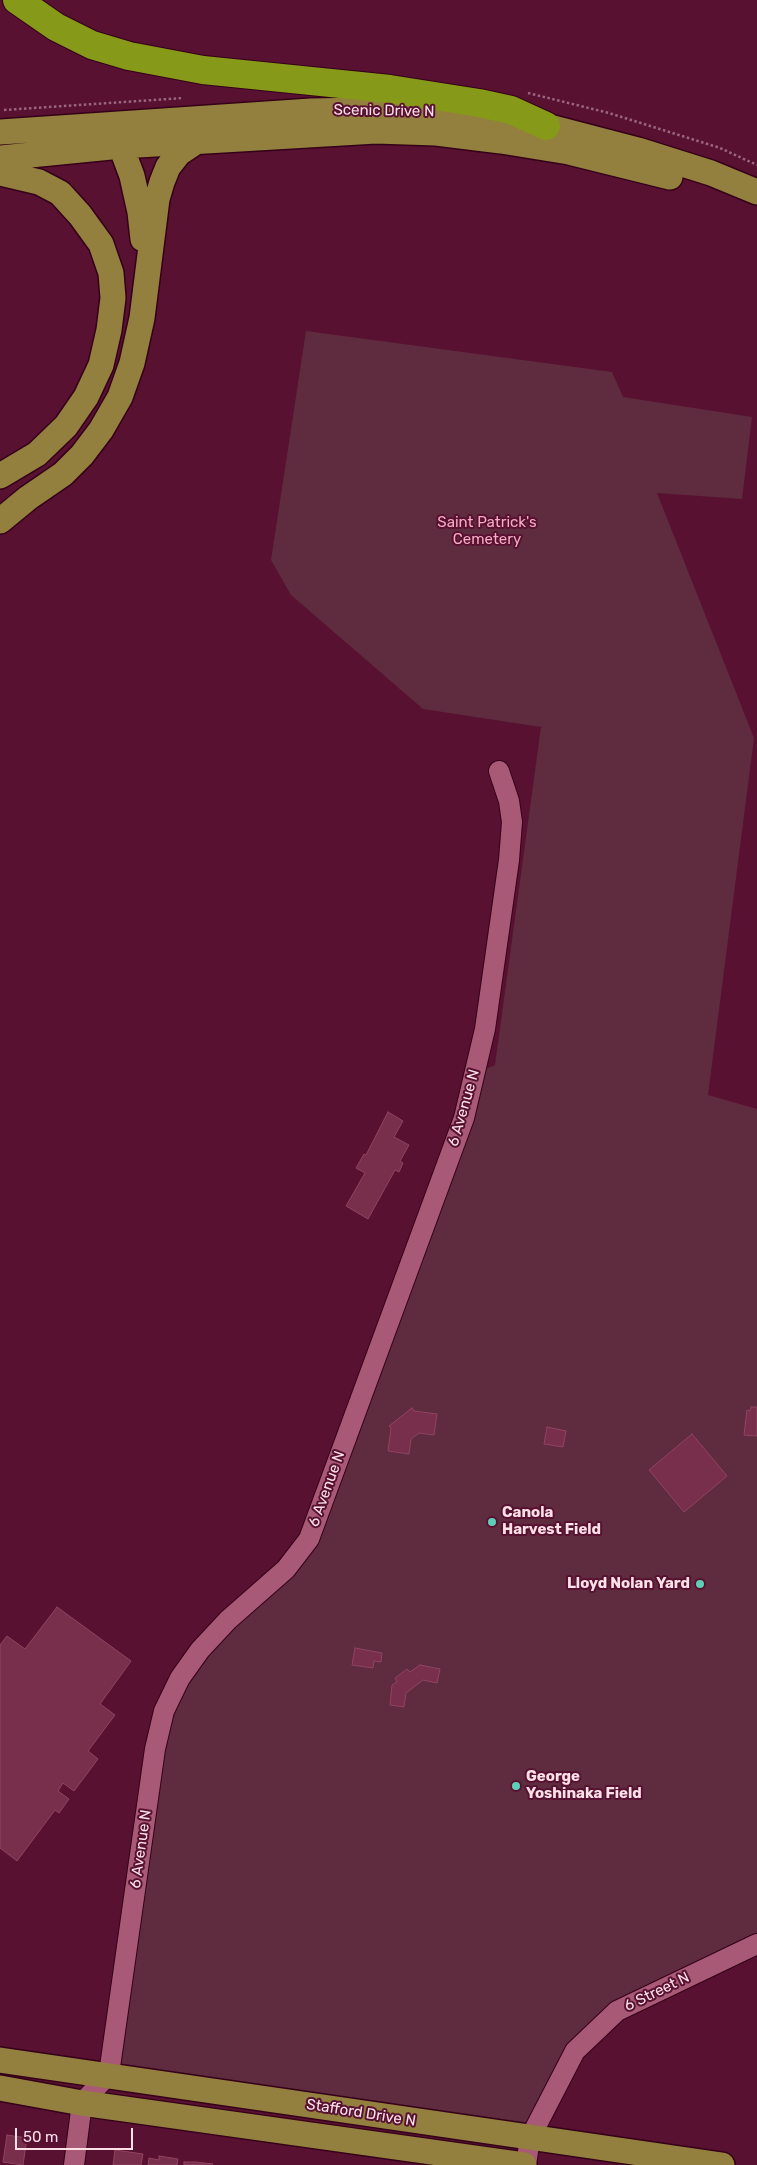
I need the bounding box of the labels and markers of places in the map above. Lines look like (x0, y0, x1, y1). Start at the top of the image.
place label: Canola Harvest Field (502, 1504, 601, 1539)
marker: Canola Harvest Field (486, 1516, 498, 1528)
place label: Lloyd Nolan Yard (567, 1575, 690, 1593)
marker: Lloyd Nolan Yard (694, 1578, 706, 1590)
place label: George Yoshinaka Field (526, 1768, 642, 1803)
marker: George Yoshinaka Field (510, 1780, 522, 1792)

